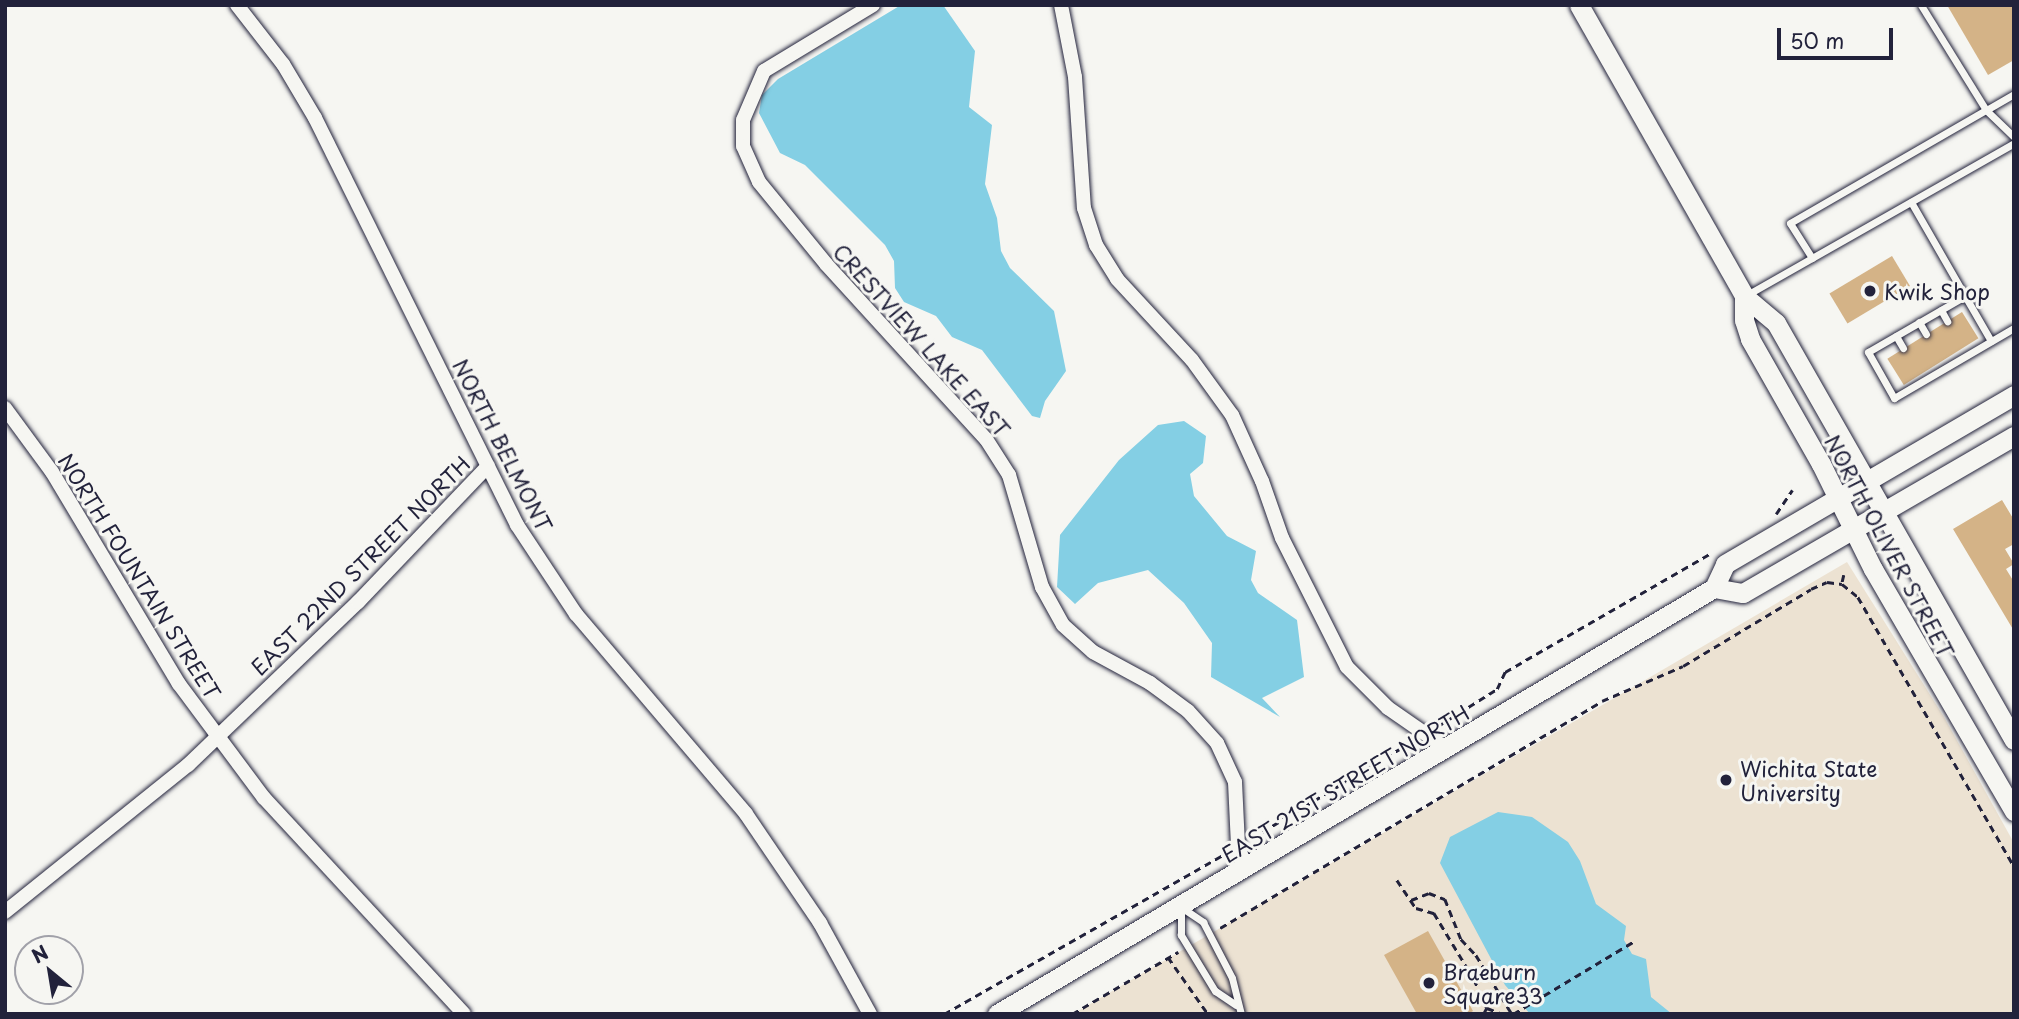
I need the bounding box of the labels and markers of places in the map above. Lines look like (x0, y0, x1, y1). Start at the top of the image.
place label: Kwik Shop (1884, 278, 1990, 304)
marker: Kwik Shop (1862, 283, 1878, 299)
place label: Wichita State University (1740, 755, 1879, 805)
marker: Wichita State University (1718, 772, 1734, 788)
place label: Braeburn Square33 (1443, 958, 1543, 1008)
marker: Braeburn Square33 (1421, 975, 1437, 991)

